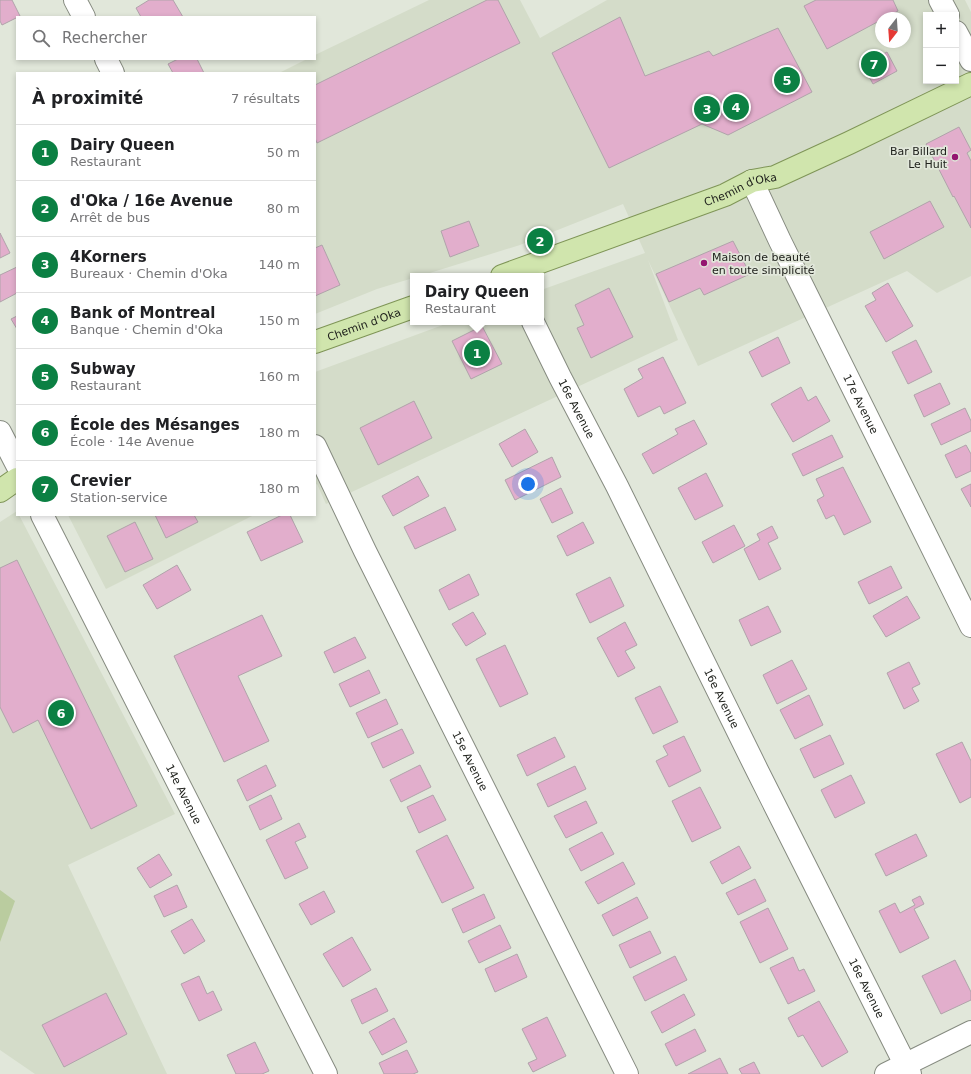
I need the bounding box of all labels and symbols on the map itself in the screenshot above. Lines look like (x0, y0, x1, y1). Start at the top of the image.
north arrow (875, 12, 911, 48)
pin: 7 (861, 49, 887, 79)
pin: 5 (774, 65, 800, 95)
pin: 4 (723, 92, 749, 122)
pin: 3 (694, 94, 720, 124)
place label: Bar Billard Le Huit (890, 145, 948, 171)
marker: Bar Billard Le Huit (950, 152, 960, 162)
street label: Chemin d'Oka (702, 171, 778, 209)
pin: 2 (527, 226, 553, 256)
place label: Maison de beauté en toute simplicité (712, 251, 815, 277)
marker: Maison de beauté en toute simplicité (699, 258, 709, 268)
street label: Chemin d'Oka (326, 306, 403, 344)
pin: 1 (464, 338, 490, 368)
street label: 17e Avenue (840, 372, 881, 436)
street label: 16e Avenue (555, 377, 597, 441)
your location (518, 474, 538, 494)
street label: 16e Avenue (701, 666, 742, 731)
pin: 6 (48, 698, 74, 728)
street label: 15e Avenue (449, 729, 490, 793)
street label: 14e Avenue (163, 762, 204, 826)
street label: 16e Avenue (846, 956, 887, 1021)

